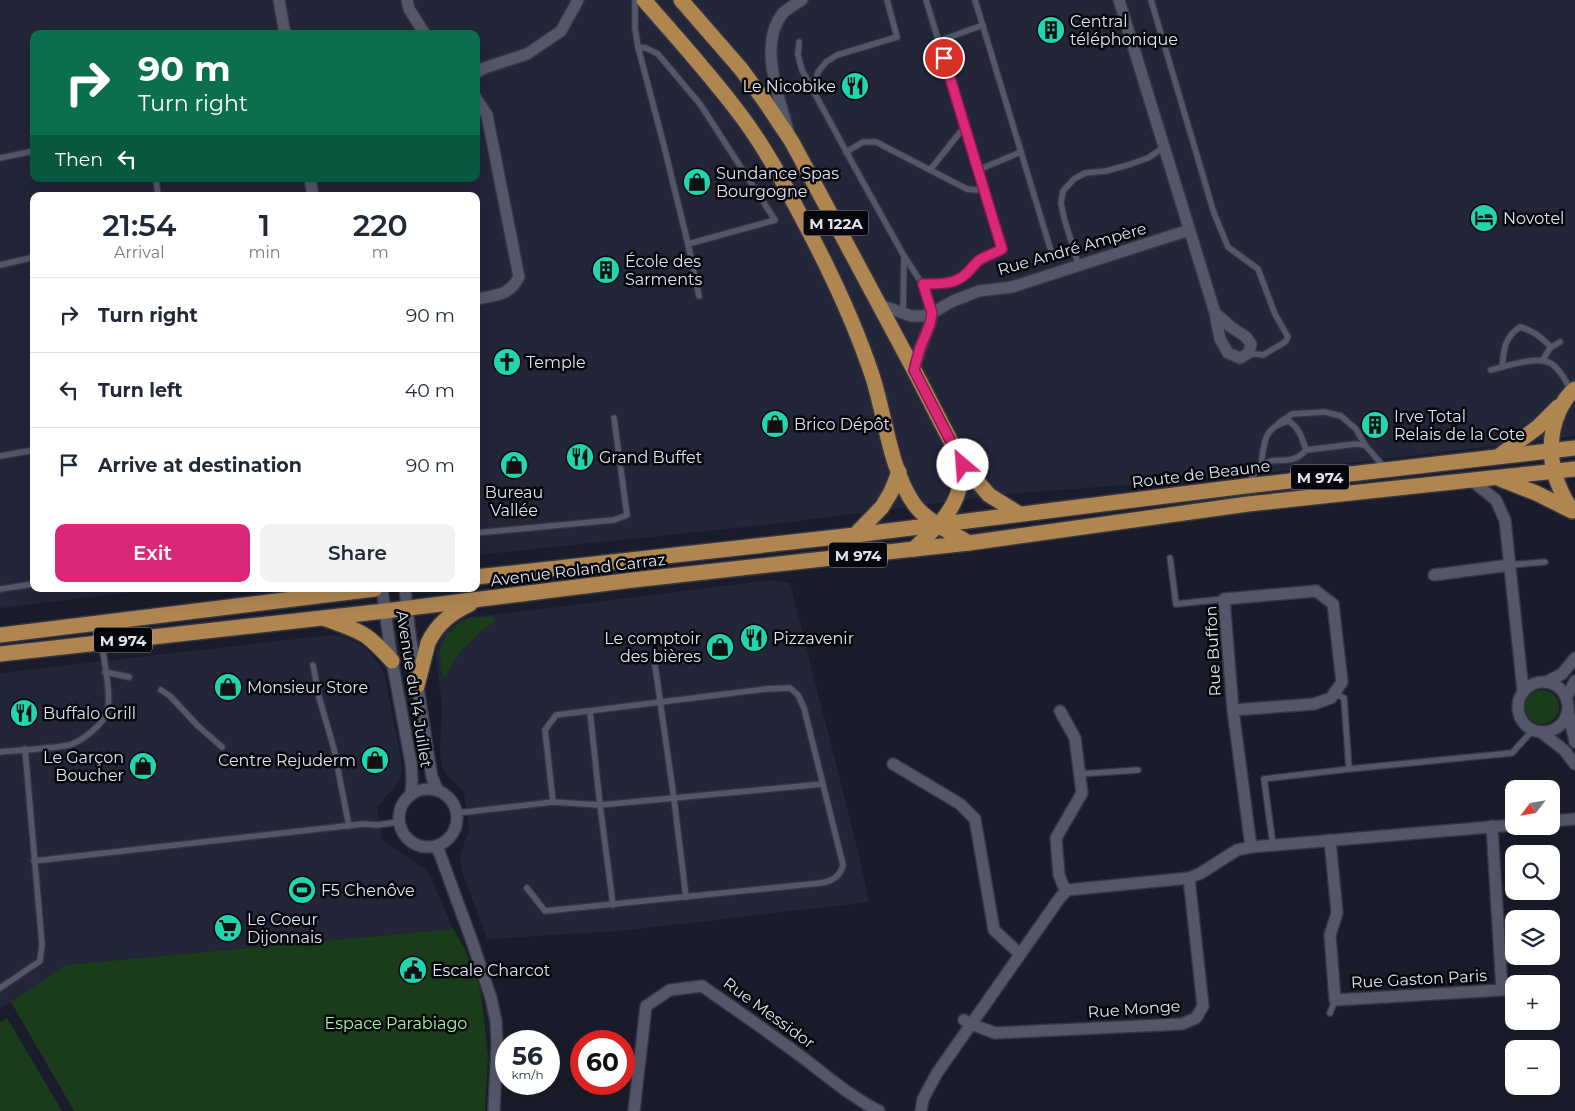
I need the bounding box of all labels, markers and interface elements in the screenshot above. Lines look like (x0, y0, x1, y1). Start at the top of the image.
place label: Central téléphonique (1070, 12, 1178, 49)
building icon: Central téléphonique (1036, 15, 1066, 45)
pin (923, 37, 965, 79)
icon: arrive (930, 44, 958, 72)
text: 90 m (138, 47, 231, 90)
icon: right (55, 50, 120, 115)
restaurant icon: Le Nicobike (840, 71, 870, 101)
place label: Le Nicobike (743, 77, 836, 96)
text: Turn right (138, 90, 248, 117)
icon: left (113, 145, 141, 173)
text: Then (55, 148, 103, 171)
place label: Sundance Spas Bourgogne (716, 164, 839, 201)
shop icon: Sundance Spas Bourgogne (682, 167, 712, 197)
hotel icon: Novotel (1469, 203, 1499, 233)
text: 21:54 (102, 207, 176, 244)
text: 1 (259, 207, 270, 244)
text: 220 (353, 207, 408, 244)
place label: Novotel (1503, 209, 1564, 228)
road number: M 122A (804, 210, 868, 236)
street label: Rue André Ampère (995, 219, 1149, 279)
text: Arrival (114, 243, 164, 262)
text: min (248, 243, 281, 262)
text: m (372, 243, 389, 262)
place label: École des Sarments (625, 252, 703, 289)
building icon: École des Sarments (591, 255, 621, 285)
icon: right (55, 301, 83, 329)
text: Turn right (98, 304, 198, 327)
text: 90 m (406, 304, 455, 327)
church icon: Temple (492, 347, 522, 377)
place label: Temple (526, 353, 586, 372)
icon: left (55, 376, 83, 404)
text: Turn left (98, 379, 183, 402)
text: 40 m (405, 379, 455, 402)
place label: Irve Total Relais de la Cote (1394, 407, 1525, 444)
shop icon: Brico Dépôt (760, 409, 790, 439)
building icon: Irve Total Relais de la Cote (1360, 410, 1390, 440)
place label: Brico Dépôt (794, 415, 891, 434)
position arrow (936, 438, 988, 490)
restaurant icon: Grand Buffet (565, 442, 595, 472)
place label: Grand Buffet (599, 448, 703, 467)
shop icon: Bureau Vallée (499, 450, 529, 480)
icon: arrive (55, 451, 83, 479)
text: Arrive at destination (98, 454, 302, 477)
text: 90 m (406, 454, 455, 477)
street label: Route de Beaune (1131, 456, 1271, 492)
road number: M 974 (1291, 464, 1349, 490)
place label: Bureau Vallée (485, 483, 543, 520)
button: Exit (55, 524, 250, 582)
button: Share (260, 524, 455, 582)
road number: M 974 (829, 542, 887, 568)
street label: Avenue Roland Carraz (489, 550, 667, 590)
street label: Rue Buffon (1201, 605, 1225, 697)
street label: Avenue du 14 Juillet (392, 609, 436, 769)
restaurant icon: Pizzavenir (739, 623, 769, 653)
road number: M 974 (94, 628, 152, 652)
place label: Le comptoir des bières (604, 629, 701, 666)
place label: Pizzavenir (773, 629, 854, 648)
shop icon: Le comptoir des bières (705, 632, 735, 662)
shop icon: Monsieur Store (213, 672, 243, 702)
place label: Monsieur Store (247, 678, 368, 697)
restaurant icon: Buffalo Grill (9, 698, 39, 728)
place label: Buffalo Grill (43, 704, 136, 723)
shop icon: Centre Rejuderm (360, 745, 390, 775)
place label: Le Garçon Boucher (43, 748, 124, 785)
shop icon: Le Garçon Boucher (128, 751, 158, 781)
place label: Centre Rejuderm (218, 751, 356, 770)
north arrow (1505, 780, 1560, 835)
map controls (1505, 780, 1560, 1095)
button: search (1505, 845, 1560, 900)
sports icon: F5 Chenôve (287, 875, 317, 905)
place label: F5 Chenôve (321, 881, 415, 900)
place label: Le Coeur Dijonnais (247, 910, 322, 947)
button: layers (1505, 910, 1560, 965)
supermarket icon: Le Coeur Dijonnais (213, 913, 243, 943)
public building icon: Escale Charcot (398, 955, 428, 985)
place label: Escale Charcot (432, 961, 551, 980)
street label: Rue Gaston Paris (1351, 966, 1488, 992)
street label: Rue Messidor (720, 973, 818, 1053)
button: + (1505, 975, 1560, 1030)
street label: Rue Monge (1087, 996, 1181, 1022)
park label: Espace Parabiago (325, 1014, 467, 1033)
speed limit sign: 60 (570, 1030, 635, 1095)
button: − (1505, 1040, 1560, 1095)
text: 56 (512, 1041, 543, 1071)
text: km/h (511, 1067, 544, 1082)

